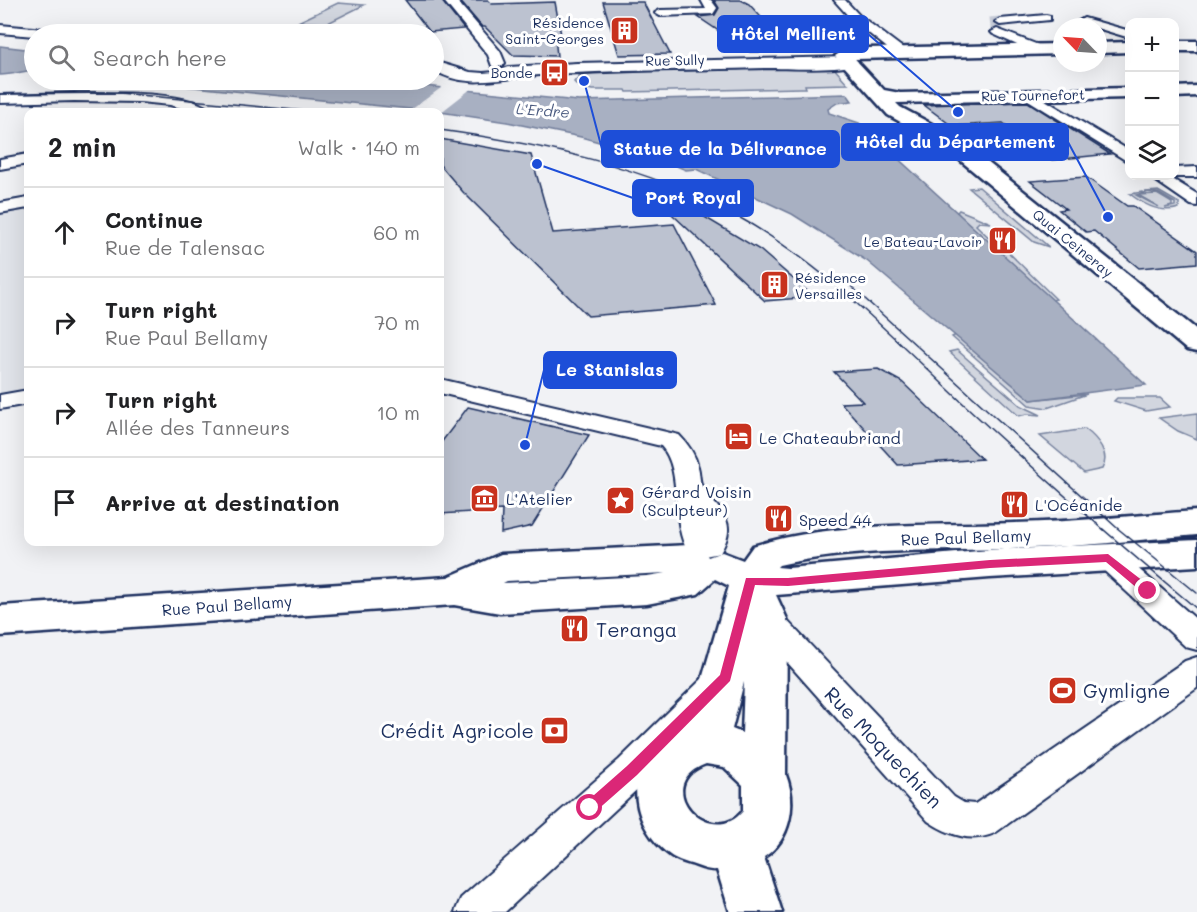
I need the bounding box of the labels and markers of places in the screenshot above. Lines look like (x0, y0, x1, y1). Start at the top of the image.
place label: Résidence Saint-Georges (505, 13, 604, 48)
building icon: Résidence Saint-Georges (609, 14, 641, 46)
callout: Hôtel Mellient (718, 16, 868, 52)
bus stop icon: Bonde (538, 56, 570, 88)
place label: Bonde (491, 63, 533, 82)
callout: Hôtel du Département (842, 124, 1068, 160)
callout: Statue de la Délivrance (602, 131, 839, 167)
callout: Port Royal (633, 180, 753, 216)
restaurant icon: Le Bateau-Lavoir (987, 225, 1019, 257)
place label: Le Bateau-Lavoir (864, 232, 982, 251)
place label: Résidence Versailles (795, 268, 866, 303)
building icon: Résidence Versailles (758, 269, 790, 301)
callout: Le Stanislas (544, 352, 676, 388)
hotel icon: Le Chateaubriand (722, 421, 754, 453)
place label: Le Chateaubriand (759, 427, 901, 448)
place label: Gérard Voisin (Sculpteur) (642, 481, 751, 520)
museum icon: L'Atelier (469, 482, 501, 514)
place icon: Gérard Voisin (Sculpteur) (605, 484, 637, 516)
place label: L'Atelier (506, 488, 573, 509)
restaurant icon: L'Océanide (998, 488, 1030, 520)
place label: L'Océanide (1035, 494, 1123, 515)
restaurant icon: Speed 44 (762, 503, 794, 535)
place label: Speed 44 (799, 509, 872, 530)
restaurant icon: Teranga (559, 613, 591, 645)
place label: Teranga (596, 616, 677, 642)
sports icon: Gymligne (1046, 674, 1078, 706)
place label: Gymligne (1083, 677, 1170, 703)
bank icon: Crédit Agricole (539, 714, 571, 746)
place label: Crédit Agricole (381, 717, 534, 743)

